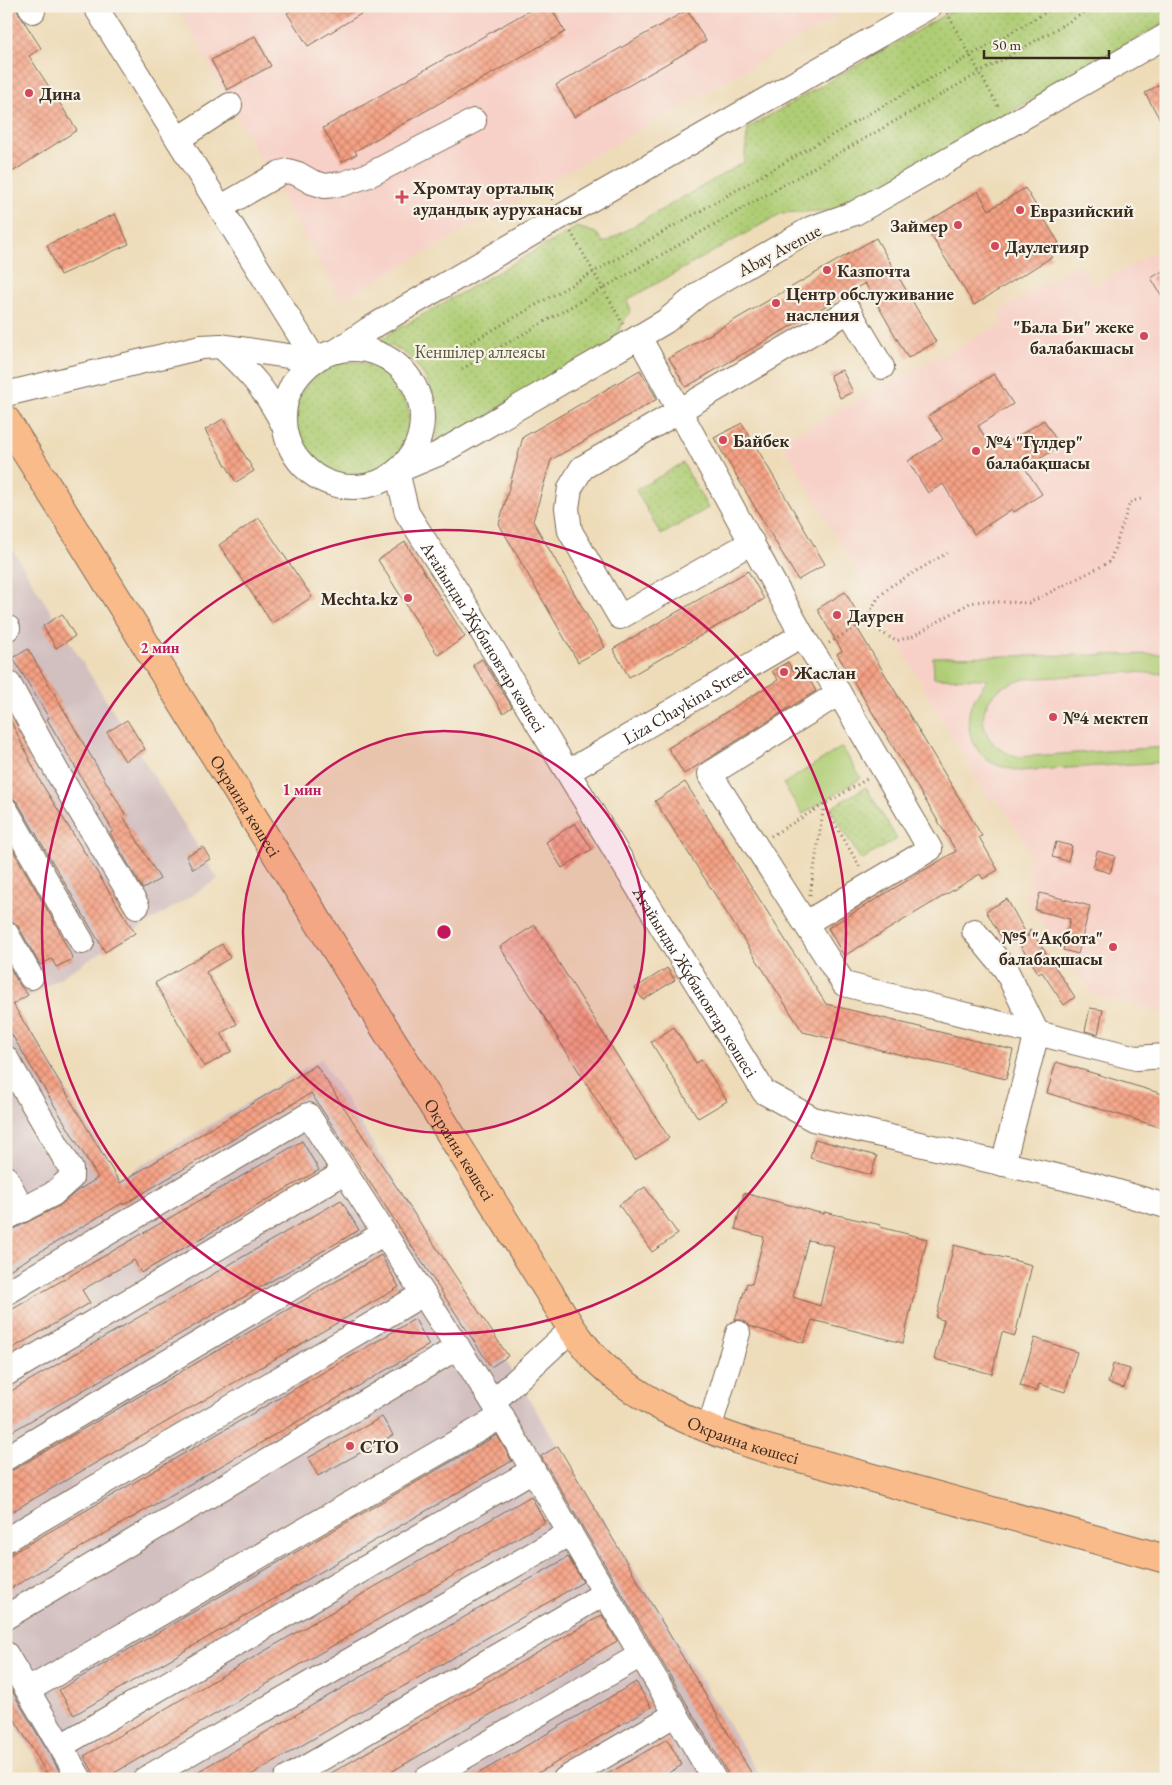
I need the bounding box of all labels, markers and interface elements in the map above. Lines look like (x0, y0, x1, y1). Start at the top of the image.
scale bar (984, 28, 1110, 60)
text: 50 m (992, 35, 1021, 54)
place label: Дина (39, 82, 81, 105)
marker: Дина (23, 87, 35, 99)
place label: Хромтау орталық аудандық ауруханасы (412, 176, 583, 220)
marker: Хромтау орталық аудандық ауруханасы (395, 190, 409, 204)
place label: Евразийский (1030, 199, 1134, 222)
marker: Евразийский (1014, 204, 1026, 216)
place label: Займер (890, 214, 948, 237)
street label: Abay Avenue (732, 218, 825, 282)
marker: Займер (952, 219, 964, 231)
place label: Даулетияр (1005, 235, 1089, 258)
marker: Даулетияр (989, 240, 1001, 252)
place label: Казпочта (837, 259, 911, 282)
marker: Казпочта (821, 264, 833, 276)
place label: Центр обслуживание насления (786, 282, 954, 326)
marker: Центр обслуживание насления (770, 297, 782, 309)
place label: "Бала Би" жеке балабакшасы (1013, 315, 1134, 359)
marker: "Бала Би" жеке балабакшасы (1138, 330, 1150, 342)
park label: Кеншілер аллеясы (414, 340, 546, 363)
place label: Байбек (733, 429, 789, 452)
place label: №4 "Гүлдер" балабақшасы (986, 430, 1090, 474)
marker: Байбек (717, 434, 729, 446)
marker: №4 "Гүлдер" балабақшасы (970, 445, 982, 457)
street label: Ағайынды Жұбановтар көшесі (416, 536, 552, 737)
place label: Mechta.kz (321, 587, 398, 610)
marker: Mechta.kz (402, 592, 414, 604)
place label: Даурен (847, 604, 904, 627)
marker: Даурен (831, 609, 843, 621)
text: 2 мин (140, 638, 180, 657)
street label: Liza Chaykina Street (618, 657, 753, 749)
place label: Жаслан (793, 661, 856, 684)
marker: Жаслан (778, 666, 790, 678)
place label: №4 мектеп (1063, 706, 1148, 729)
marker: №4 мектеп (1047, 711, 1059, 723)
street label: Окраина көшесі (205, 750, 287, 861)
text: 1 мин (282, 780, 322, 799)
street label: Ағайынды Жұбановтар көшесі (628, 881, 764, 1082)
centre of rings (435, 923, 453, 941)
place label: №5 "Ақбота" балабақшасы (999, 926, 1103, 970)
marker: №5 "Ақбота" балабақшасы (1107, 941, 1119, 953)
street label: Окраина көшесі (420, 1094, 501, 1205)
street label: Окраина көшесі (684, 1410, 802, 1469)
place label: СТО (360, 1435, 399, 1458)
marker: СТО (344, 1440, 356, 1452)

